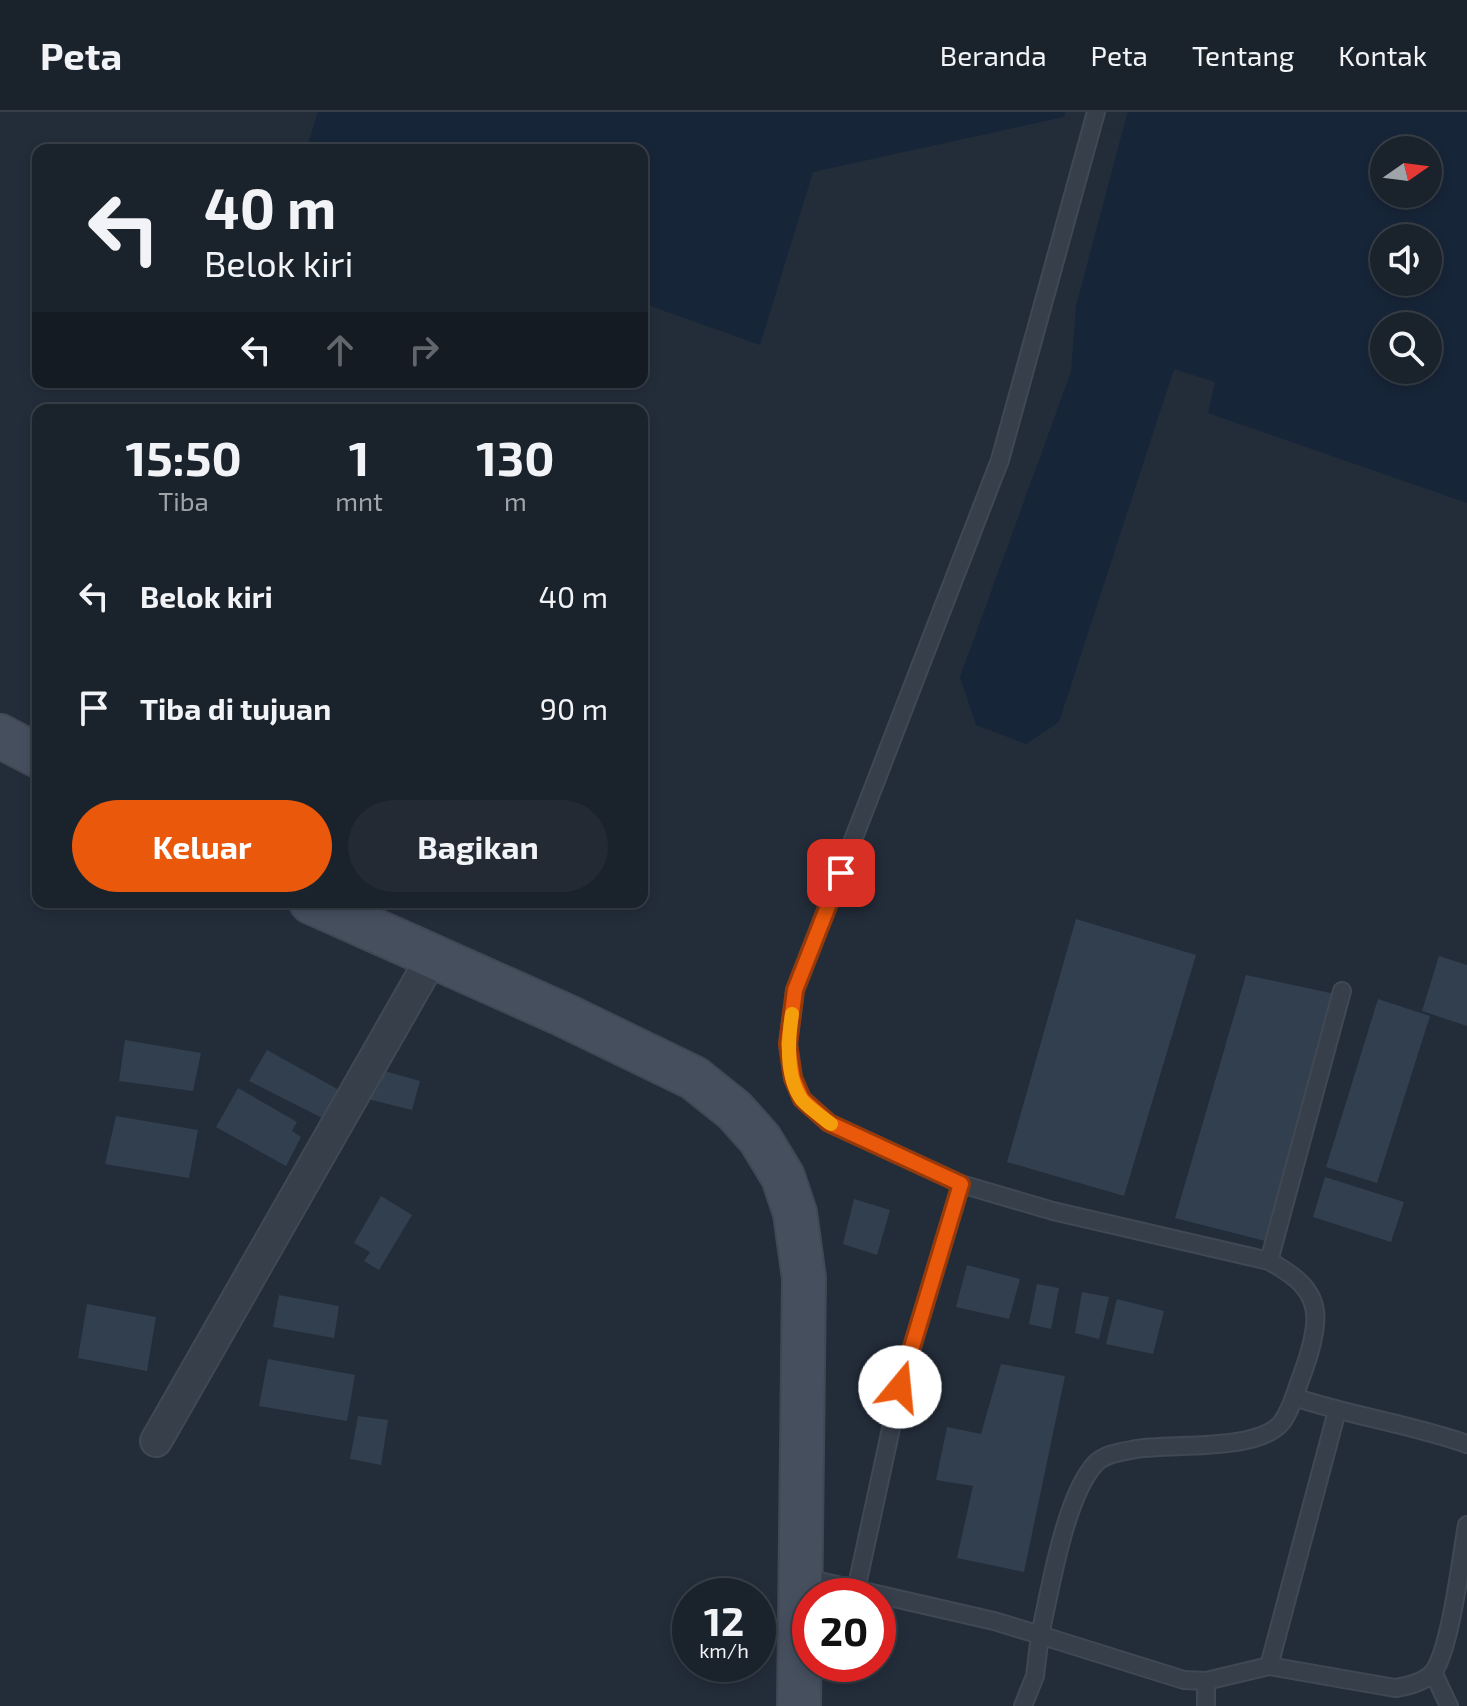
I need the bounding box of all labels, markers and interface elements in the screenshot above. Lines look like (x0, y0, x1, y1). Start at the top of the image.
text: Peta (40, 32, 122, 78)
text: Beranda (940, 38, 1047, 72)
text: Peta (1091, 38, 1148, 72)
text: Tentang (1192, 38, 1294, 72)
text: Kontak (1338, 38, 1427, 72)
north arrow (1370, 136, 1442, 208)
map controls (1370, 136, 1442, 384)
text: 40 m (204, 173, 336, 240)
icon: left (72, 176, 176, 280)
button: sound (1370, 224, 1442, 296)
text: Belok kiri (204, 241, 353, 284)
button: search (1370, 312, 1442, 384)
icon: left (234, 328, 278, 372)
icon: ahead (318, 328, 362, 372)
icon: right (402, 328, 446, 372)
text: 15:50 (125, 428, 242, 486)
text: 1 (349, 428, 369, 486)
text: 130 (476, 428, 555, 486)
text: Tiba (158, 485, 209, 516)
text: mnt (335, 485, 383, 516)
text: m (504, 485, 527, 516)
icon: left (72, 574, 116, 618)
text: Belok kiri (140, 578, 273, 614)
text: 40 m (538, 578, 608, 614)
icon: arrive (72, 686, 116, 730)
text: Tiba di tujuan (140, 690, 331, 726)
text: 90 m (540, 690, 608, 726)
button: Keluar (72, 800, 332, 892)
button: Bagikan (348, 800, 608, 892)
pin (807, 839, 875, 907)
icon: arrive (819, 851, 863, 895)
position arrow (858, 1345, 942, 1429)
speed limit sign: 20 (792, 1578, 896, 1682)
text: 12 (704, 1596, 744, 1644)
text: km/h (699, 1638, 749, 1662)

